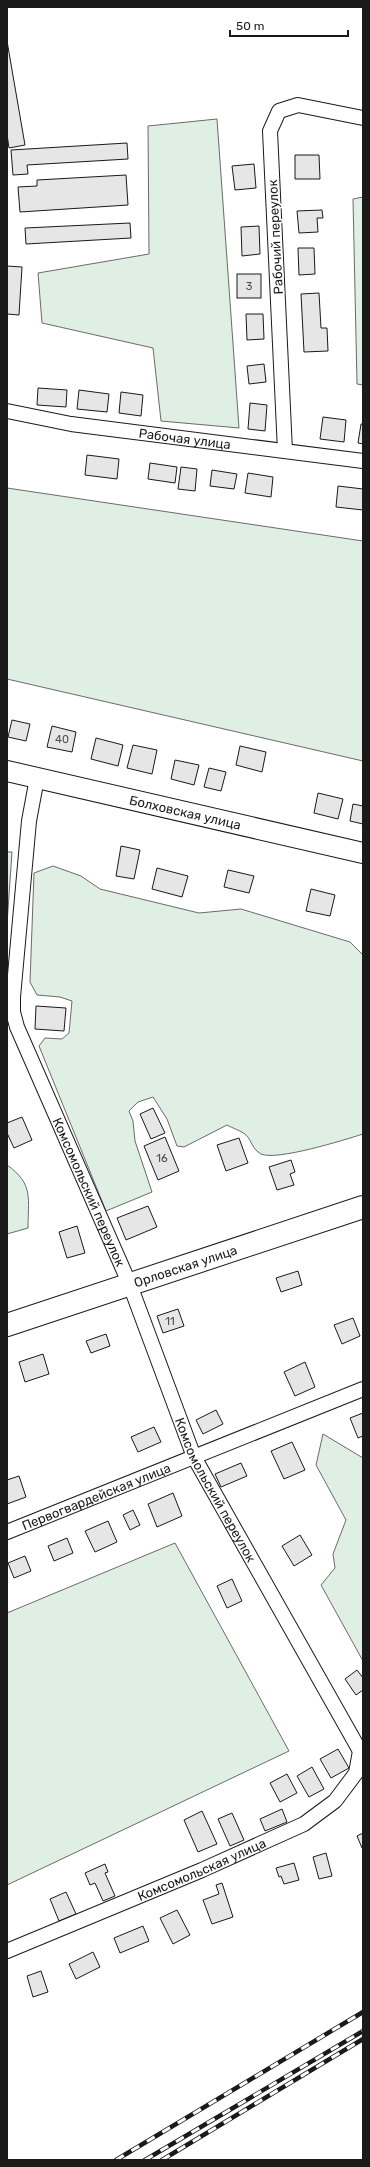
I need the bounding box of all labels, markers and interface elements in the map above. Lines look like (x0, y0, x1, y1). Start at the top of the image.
scale bar (230, 12, 348, 38)
text: 50 m (236, 19, 264, 33)
street label: Рабочий переулок (265, 179, 286, 295)
house number: 3 (246, 280, 253, 293)
street label: Рабочая улица (138, 426, 232, 452)
house number: 40 (55, 733, 69, 746)
street label: Болховская улица (128, 792, 242, 833)
street label: Комсомольский переулок (50, 1115, 128, 1269)
house number: 16 (156, 1152, 168, 1165)
street label: Орловская улица (132, 1242, 239, 1290)
house number: 11 (165, 1315, 175, 1328)
street label: Комсомольский переулок (172, 1416, 259, 1565)
street label: Первогвардейская улица (20, 1460, 173, 1533)
street label: Комсомольская улица (135, 1835, 268, 1904)

